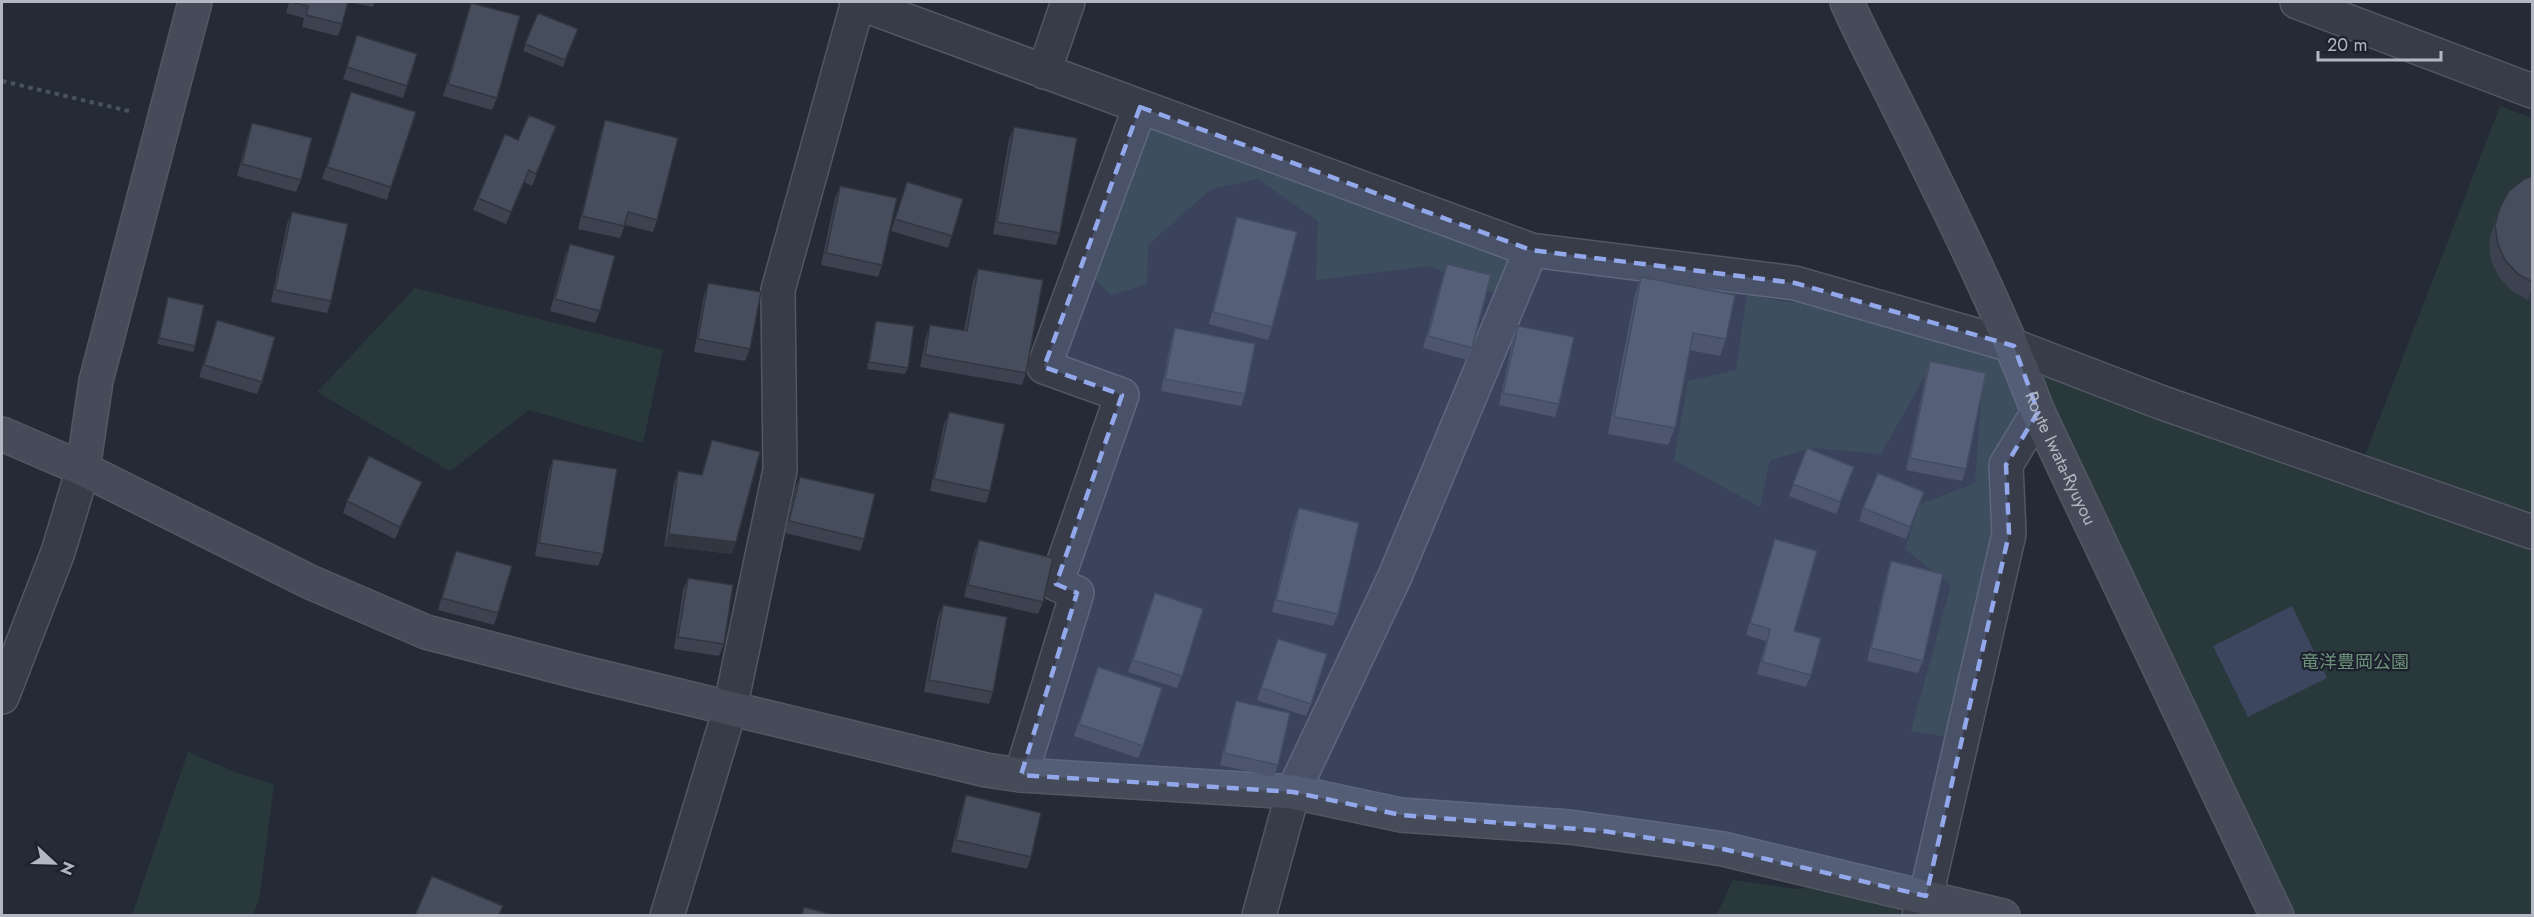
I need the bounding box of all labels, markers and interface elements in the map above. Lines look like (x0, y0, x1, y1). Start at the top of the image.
scale bar (2318, 24, 2441, 62)
text: 20 m (2327, 32, 2367, 58)
street label: Route Iwata-Ryuyou (2018, 388, 2103, 530)
park label: 竜洋豊岡公園 (2301, 649, 2409, 675)
north arrow (24, 833, 84, 893)
text: N (54, 858, 80, 879)

